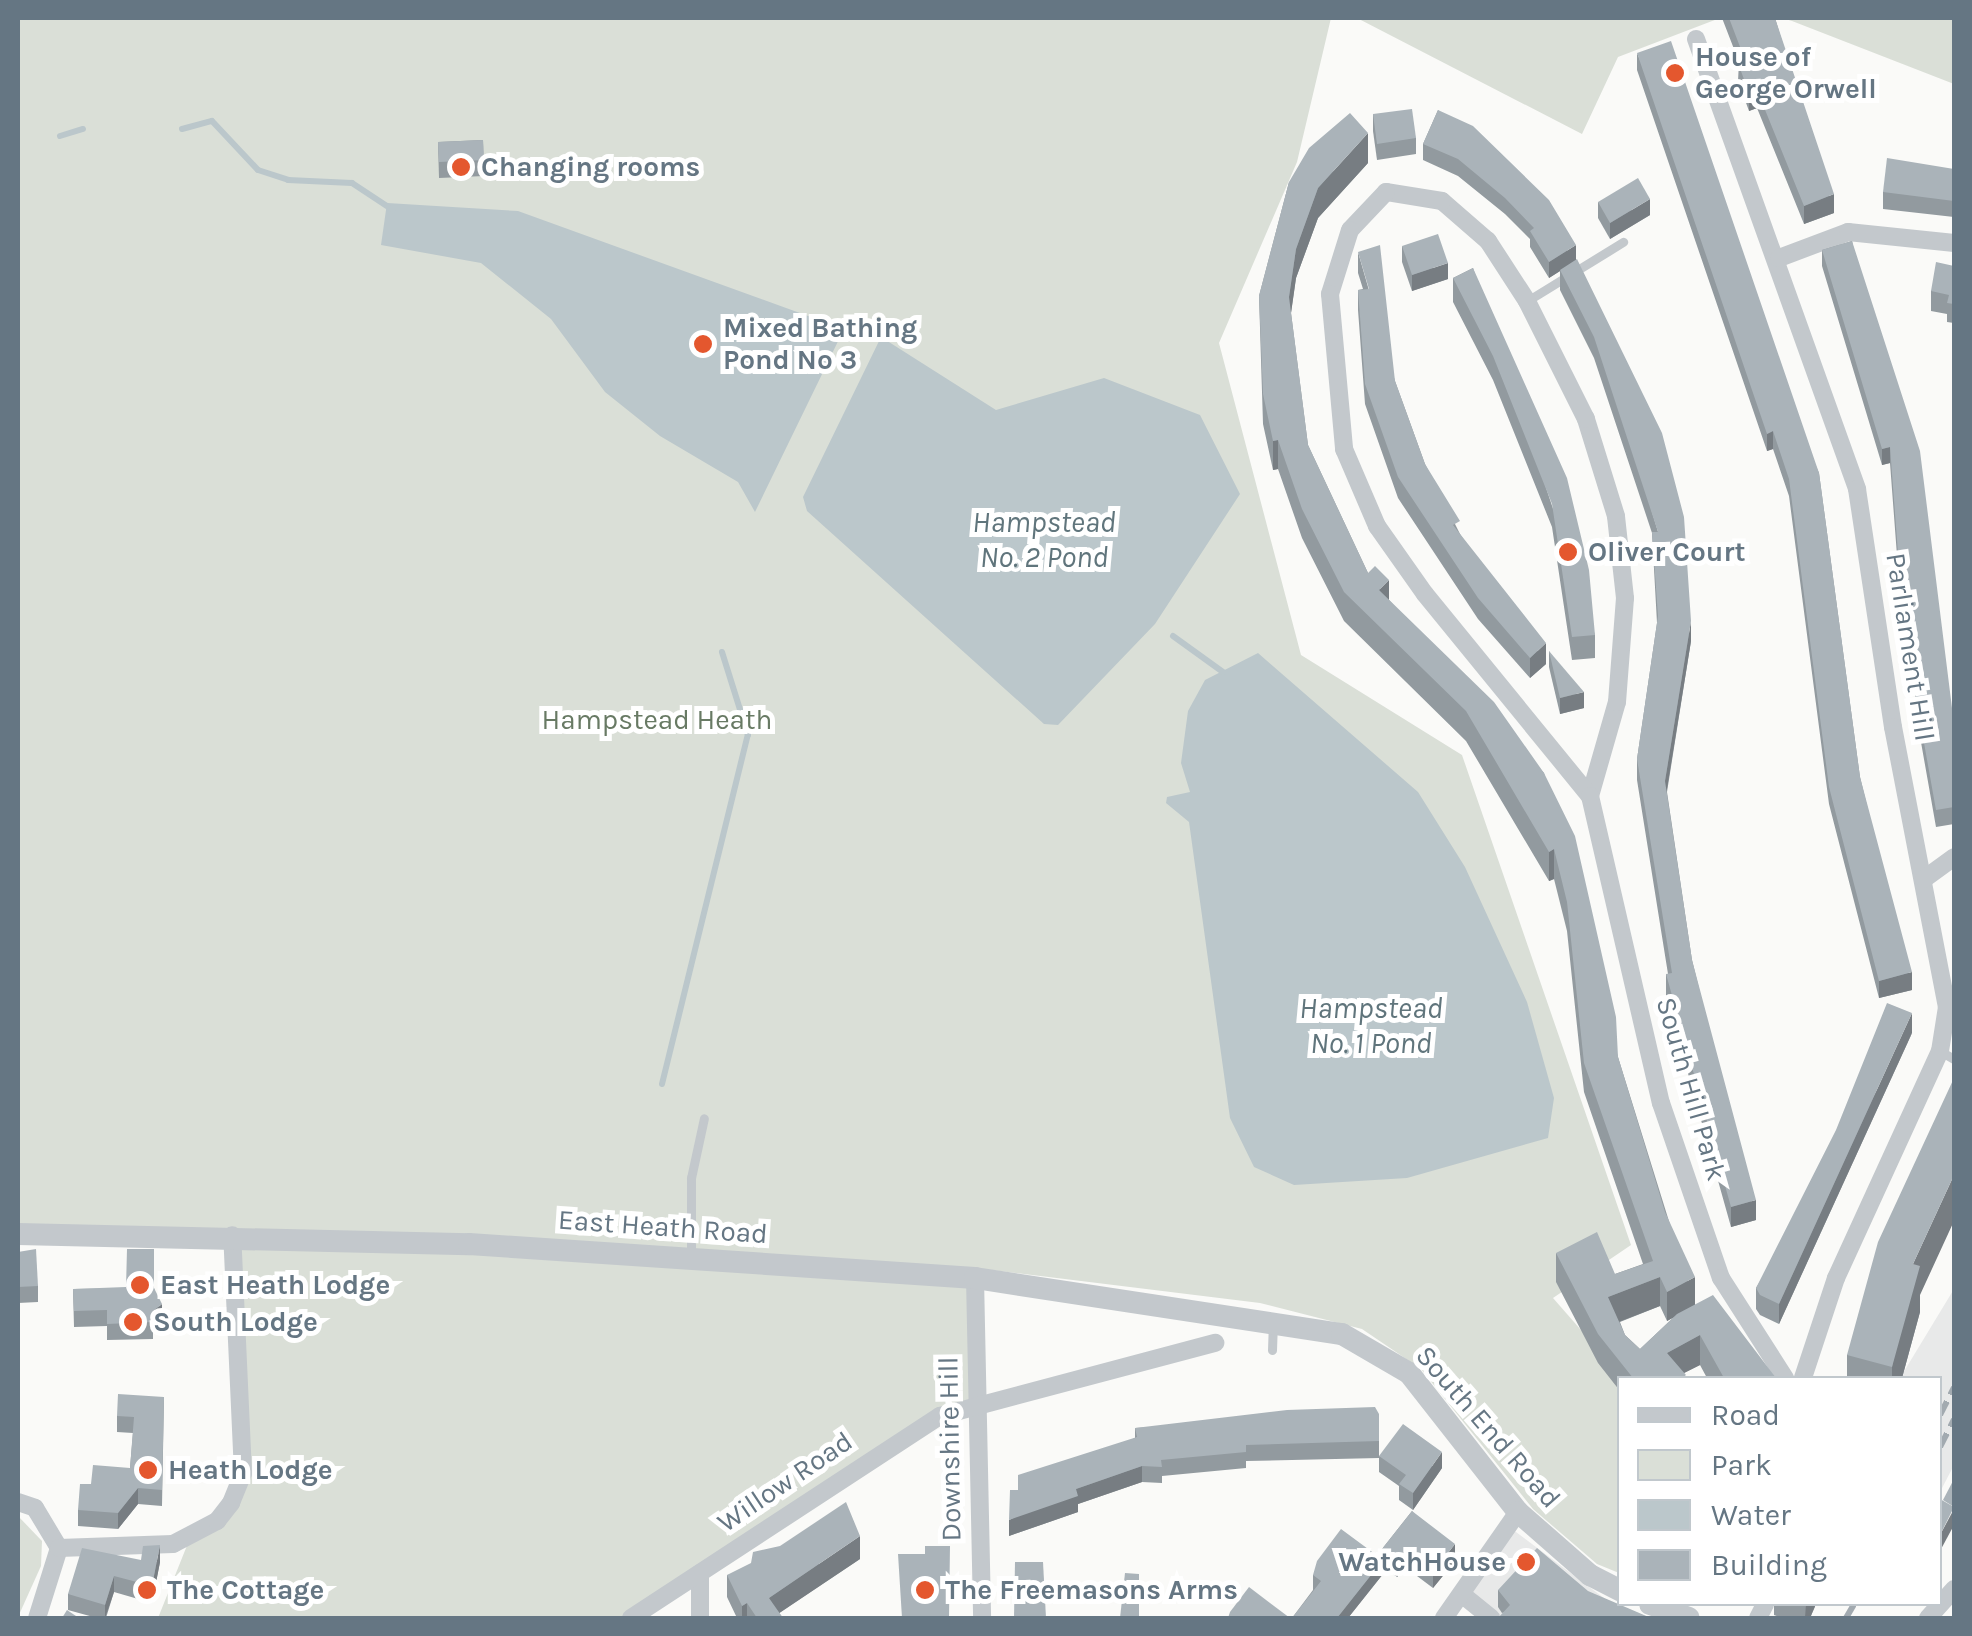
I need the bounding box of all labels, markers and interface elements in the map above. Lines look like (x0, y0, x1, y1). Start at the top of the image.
place label: House of George Orwell (1695, 40, 1877, 106)
marker: House of George Orwell (1664, 62, 1686, 84)
place label: Changing rooms (481, 150, 700, 184)
marker: Changing rooms (450, 156, 472, 178)
place label: Mixed Bathing Pond No 3 (723, 311, 917, 377)
marker: Mixed Bathing Pond No 3 (692, 333, 714, 355)
water label: Hampstead No. 2 Pond (972, 504, 1116, 574)
place label: Oliver Court (1588, 535, 1745, 569)
marker: Oliver Court (1557, 541, 1579, 563)
street label: Parliament Hill (1879, 551, 1941, 743)
park label: Hampstead Heath (542, 703, 772, 737)
water label: Hampstead No. 1 Pond (1299, 990, 1443, 1060)
street label: South Hill Park (1649, 993, 1733, 1185)
street label: East Heath Road (557, 1203, 769, 1251)
place label: East Heath Lodge (160, 1268, 390, 1302)
marker: East Heath Lodge (129, 1274, 151, 1296)
place label: South Lodge (153, 1305, 318, 1339)
marker: South Lodge (122, 1311, 144, 1333)
street label: South End Road (1409, 1339, 1567, 1515)
street label: Downshire Hill (932, 1356, 968, 1542)
legend (1617, 1376, 1942, 1606)
text: Road (1711, 1397, 1780, 1433)
street label: Willow Road (711, 1425, 859, 1539)
text: Park (1711, 1447, 1772, 1483)
place label: Heath Lodge (168, 1453, 333, 1487)
marker: Heath Lodge (137, 1459, 159, 1481)
text: Water (1711, 1497, 1791, 1533)
place label: WatchHouse (1338, 1545, 1506, 1579)
text: Building (1711, 1547, 1827, 1583)
marker: WatchHouse (1515, 1551, 1537, 1573)
place label: The Cottage (167, 1573, 324, 1607)
place label: The Freemasons Arms (945, 1573, 1238, 1607)
marker: The Cottage (136, 1579, 158, 1601)
marker: The Freemasons Arms (914, 1579, 936, 1601)

